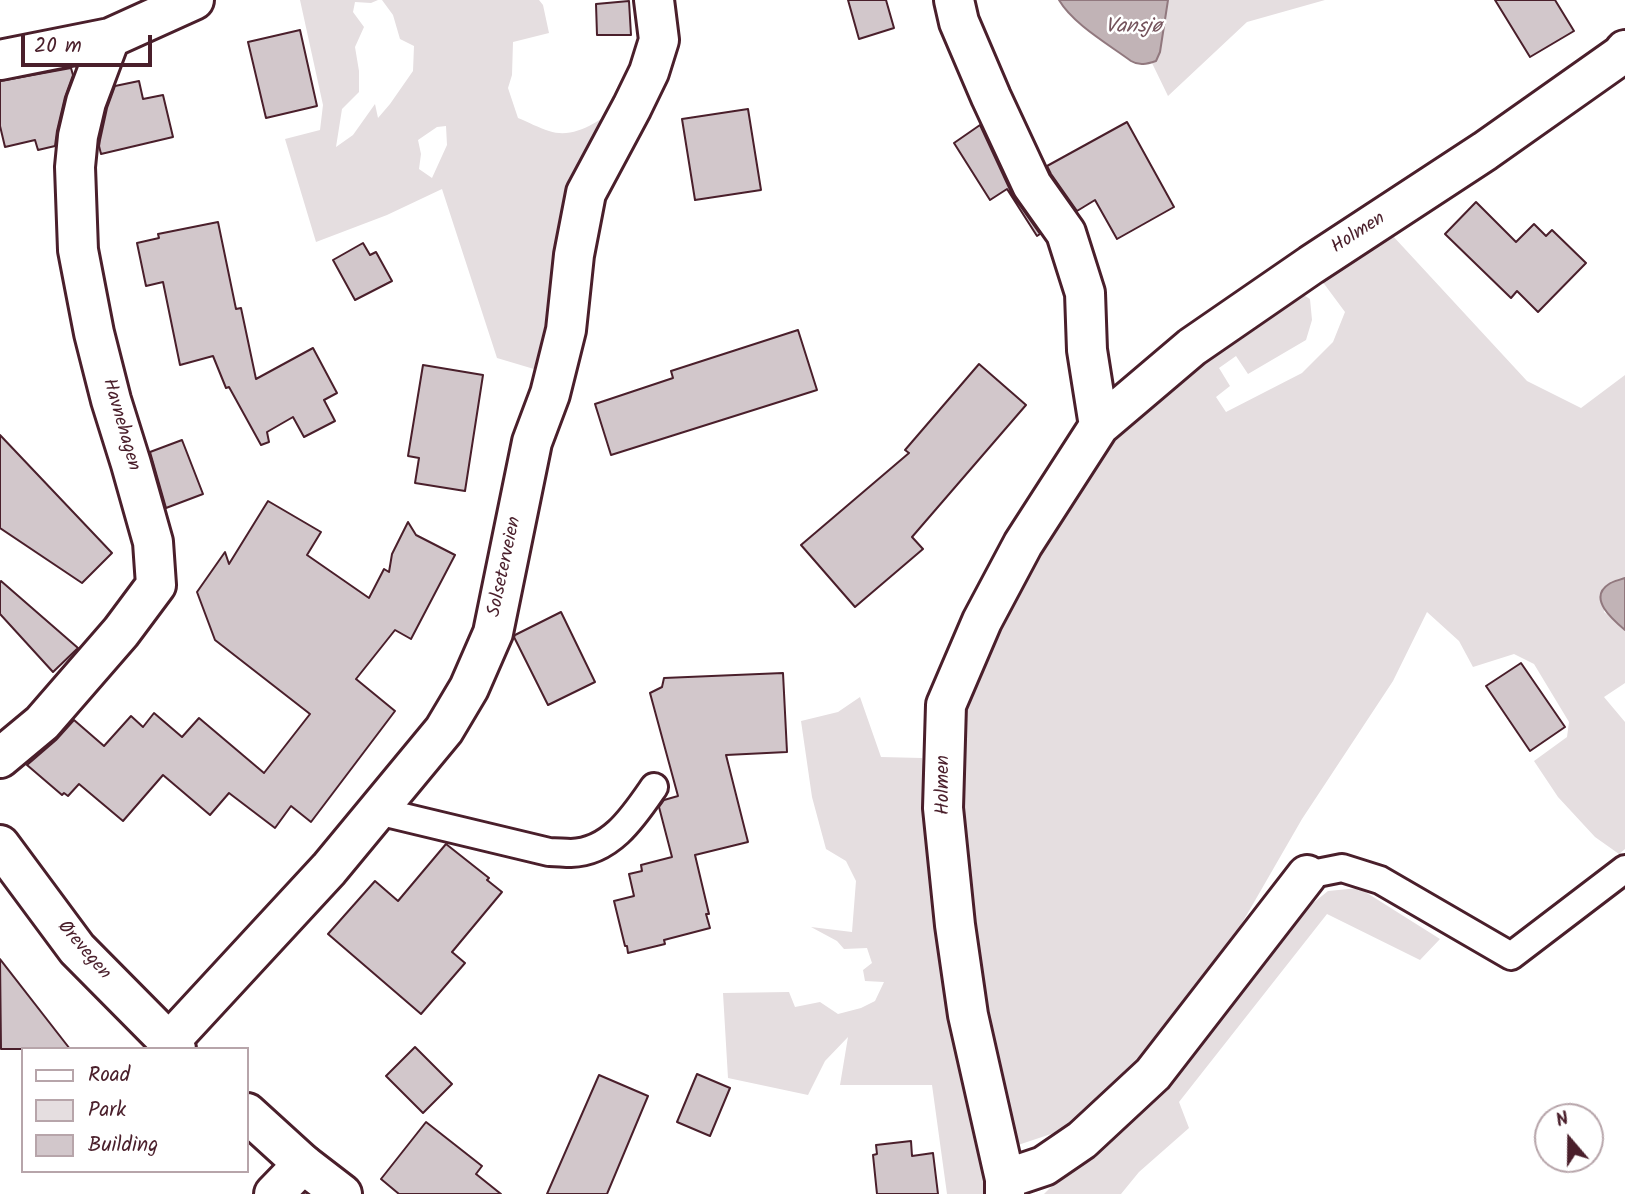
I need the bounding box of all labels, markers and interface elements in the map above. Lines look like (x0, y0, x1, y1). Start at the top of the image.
water label: Vansjø (1105, 15, 1161, 41)
scale bar (24, 21, 156, 65)
text: 20 m (34, 30, 82, 63)
street label: Holmen (1328, 208, 1390, 260)
street label: Havnehagen (96, 376, 144, 474)
street label: Solseterveien (484, 515, 528, 619)
street label: Holmen (934, 755, 956, 815)
street label: Ørevegen (51, 917, 115, 985)
legend (21, 1047, 248, 1173)
text: Road (88, 1059, 130, 1092)
text: Park (88, 1094, 126, 1127)
north arrow (1534, 1103, 1604, 1173)
text: N (1552, 1104, 1573, 1136)
text: Building (88, 1129, 158, 1162)

